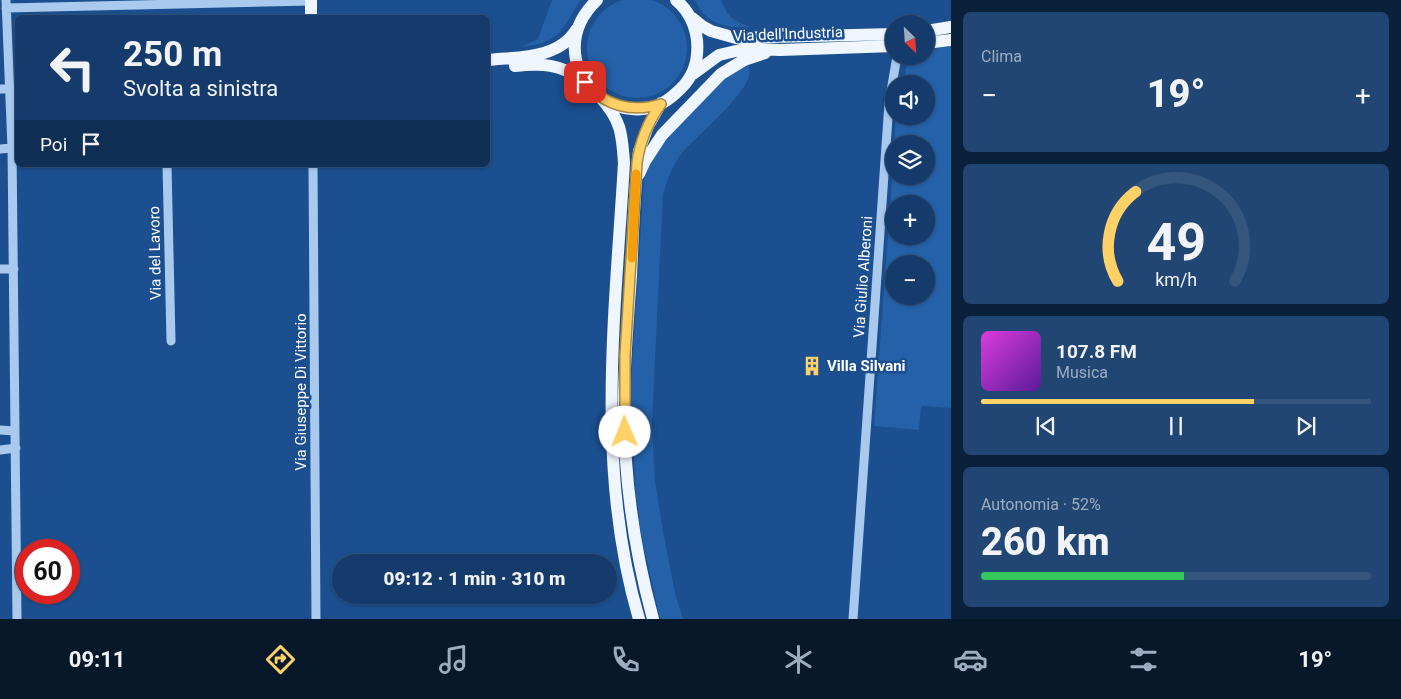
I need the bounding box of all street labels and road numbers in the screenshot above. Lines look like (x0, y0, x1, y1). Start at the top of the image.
street label: Via dell'Industria (733, 23, 843, 45)
street label: Via del Lavoro (145, 206, 165, 300)
street label: Via Giulio Alberoni (850, 216, 876, 338)
street label: Via Giuseppe Di Vittorio (292, 313, 310, 471)

